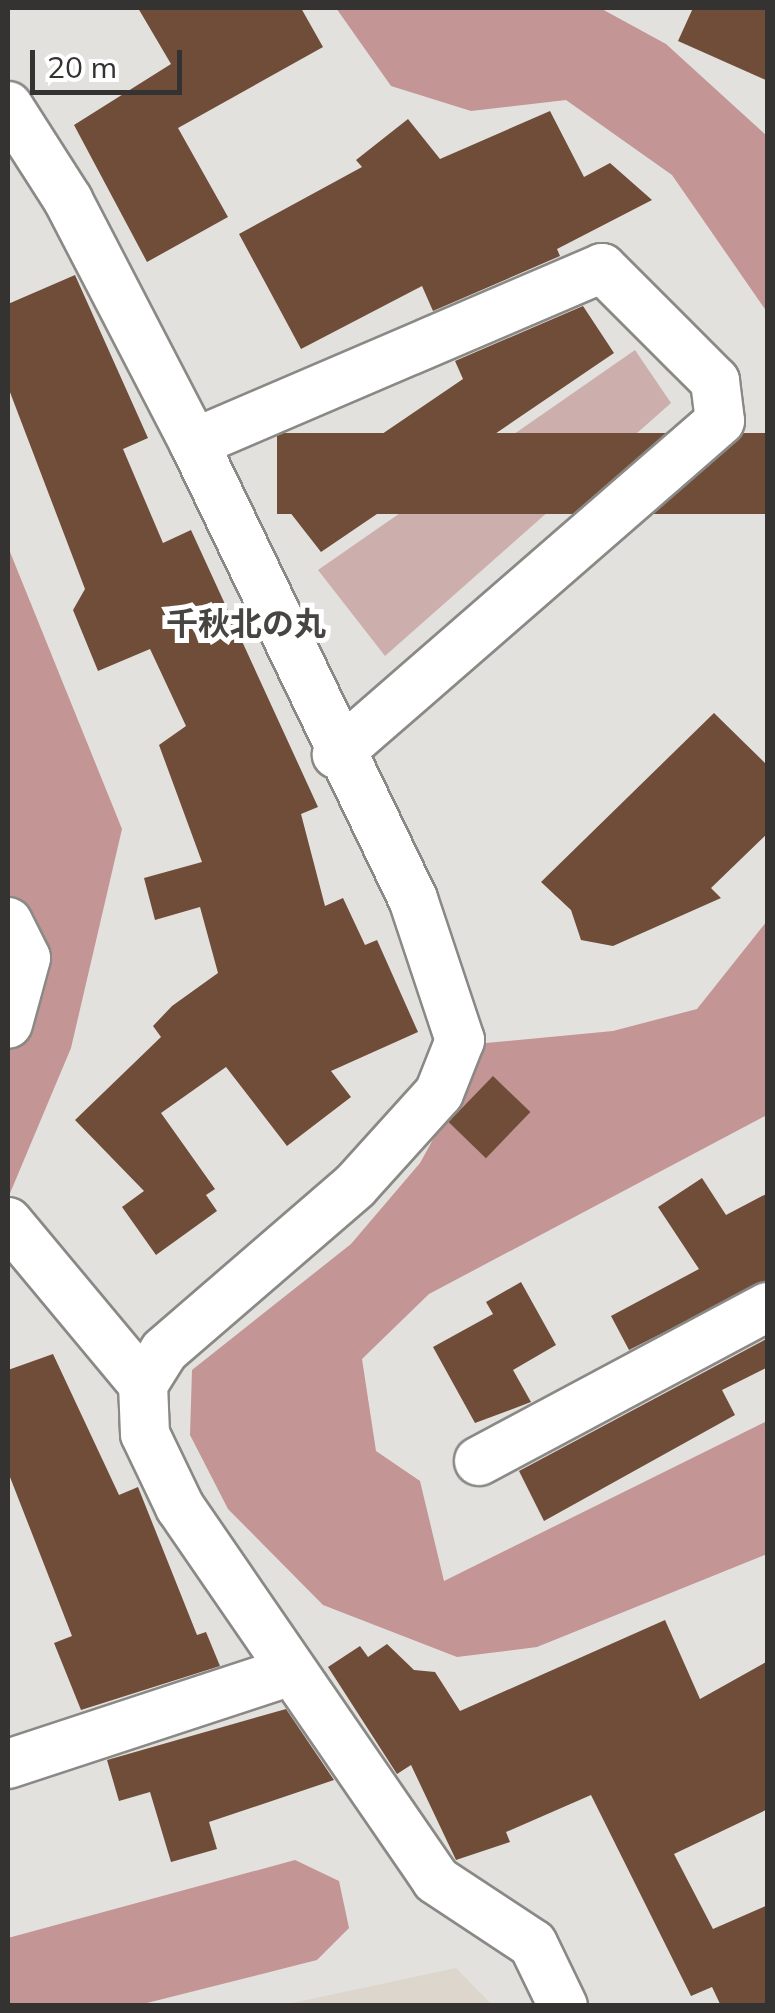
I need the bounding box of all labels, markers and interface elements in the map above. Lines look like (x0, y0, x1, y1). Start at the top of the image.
scale bar (35, 30, 188, 92)
text: 20 m (47, 48, 117, 86)
district label: 千秋北の丸 (166, 604, 326, 642)

